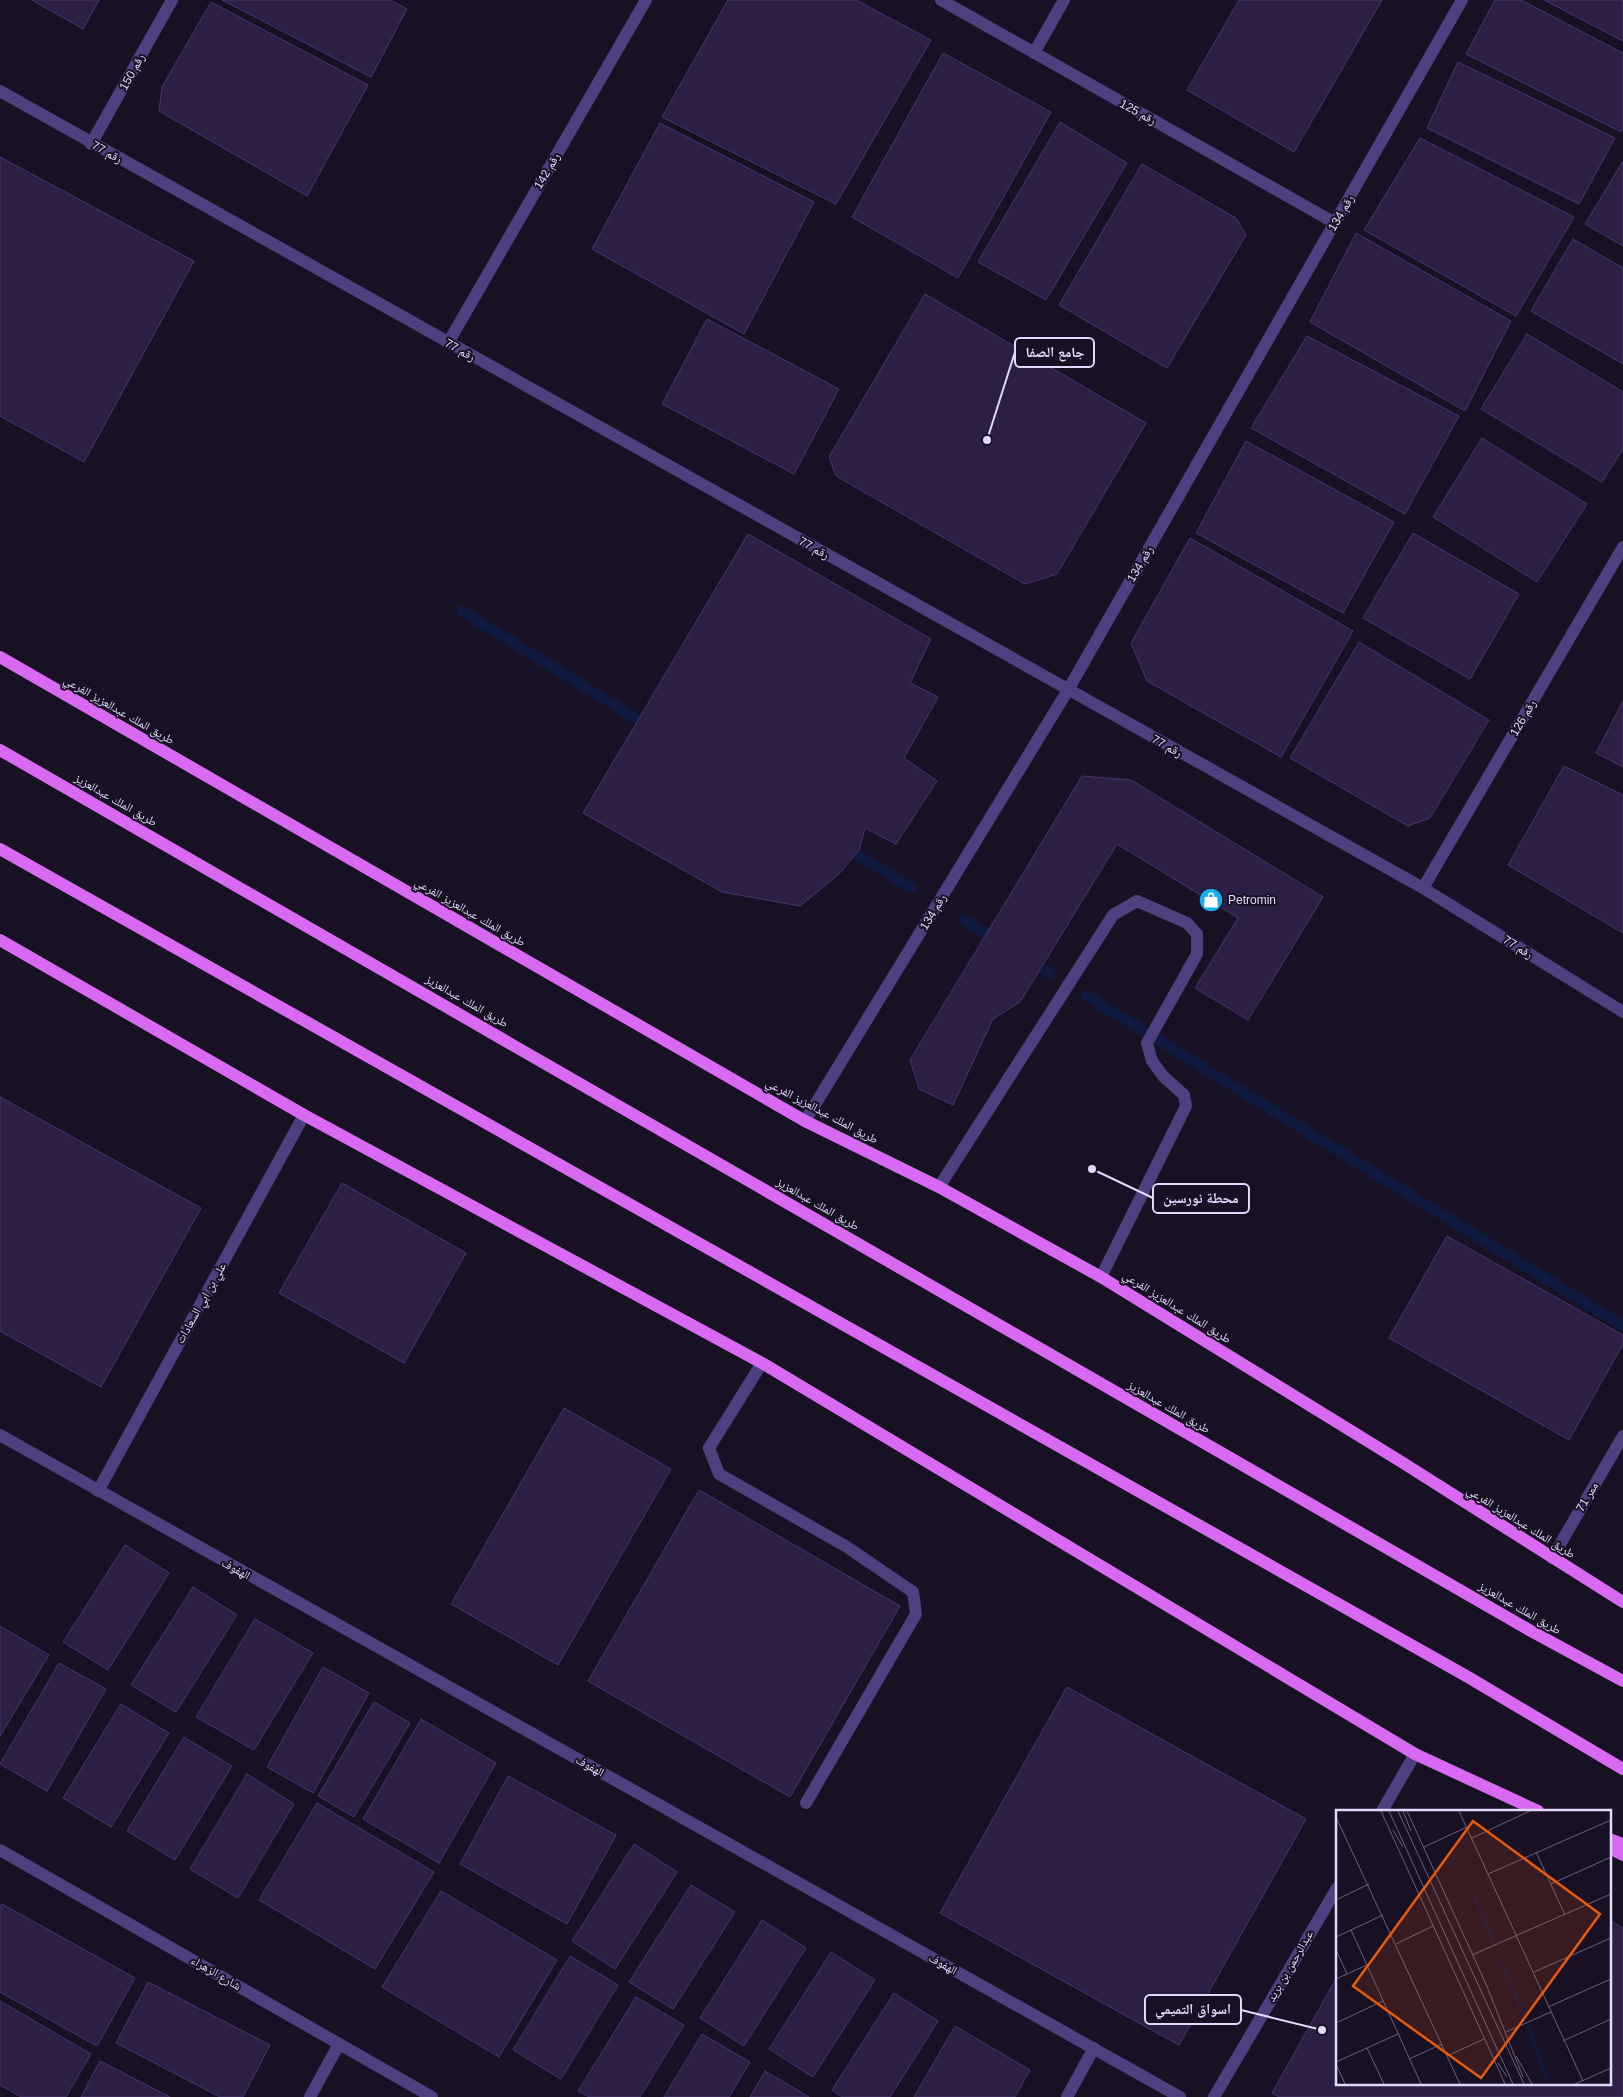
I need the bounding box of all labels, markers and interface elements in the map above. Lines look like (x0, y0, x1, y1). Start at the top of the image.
street label: رقم 150 (116, 51, 149, 93)
street label: رقم 125 (1117, 96, 1159, 129)
street label: رقم 77 (89, 138, 125, 167)
street label: رقم 142 (531, 150, 564, 192)
street label: رقم 134 (1325, 192, 1358, 234)
street label: رقم 77 (442, 336, 478, 365)
callout: جامع الصفا (1015, 338, 1094, 367)
text: جامع الصفا (1026, 344, 1084, 362)
street label: رقم 77 (796, 534, 832, 563)
street label: رقم 134 (1124, 543, 1157, 585)
street label: طريق الملك عبدالعزيز الفرعي (60, 673, 177, 750)
street label: رقم 126 (1507, 697, 1540, 739)
street label: رقم 77 (1149, 732, 1185, 761)
street label: طريق الملك عبدالعزيز (71, 770, 160, 830)
street label: طريق الملك عبدالعزيز الفرعي (411, 875, 528, 952)
shop icon: Petromin (1198, 887, 1224, 913)
street label: رقم 134 (917, 891, 950, 933)
place label: Petromin (1228, 893, 1276, 907)
street label: رقم 77 (1500, 932, 1536, 963)
street label: طريق الملك عبدالعزيز (422, 971, 511, 1031)
street label: طريق الملك عبدالعزيز الفرعي (762, 1075, 881, 1149)
street label: طريق الملك عبدالعزيز (773, 1174, 862, 1234)
callout: محطة نورسين (1153, 1184, 1249, 1213)
text: محطة نورسين (1163, 1190, 1239, 1207)
street label: علي بن ابي السعادات (173, 1260, 232, 1347)
street label: طريق الملك عبدالعزيز الفرعي (1119, 1268, 1234, 1349)
street label: طريق الملك عبدالعزيز (1124, 1377, 1213, 1437)
street label: ممر 71 (1573, 1480, 1601, 1514)
street label: طريق الملك عبدالعزيز الفرعي (1463, 1483, 1578, 1564)
street label: الهفوف (219, 1556, 253, 1583)
street label: طريق الملك عبدالعزيز (1475, 1578, 1564, 1638)
street label: الهفوف (573, 1753, 607, 1780)
inset map (1336, 1810, 1610, 2084)
street label: عبدالرحمن بن بريد (1264, 1928, 1316, 2004)
street label: الهفوف (926, 1951, 960, 1978)
street label: شارع الزهراء (188, 1953, 244, 1994)
callout: اسواق التميمي (1145, 1995, 1241, 2024)
text: اسواق التميمي (1155, 2001, 1231, 2020)

